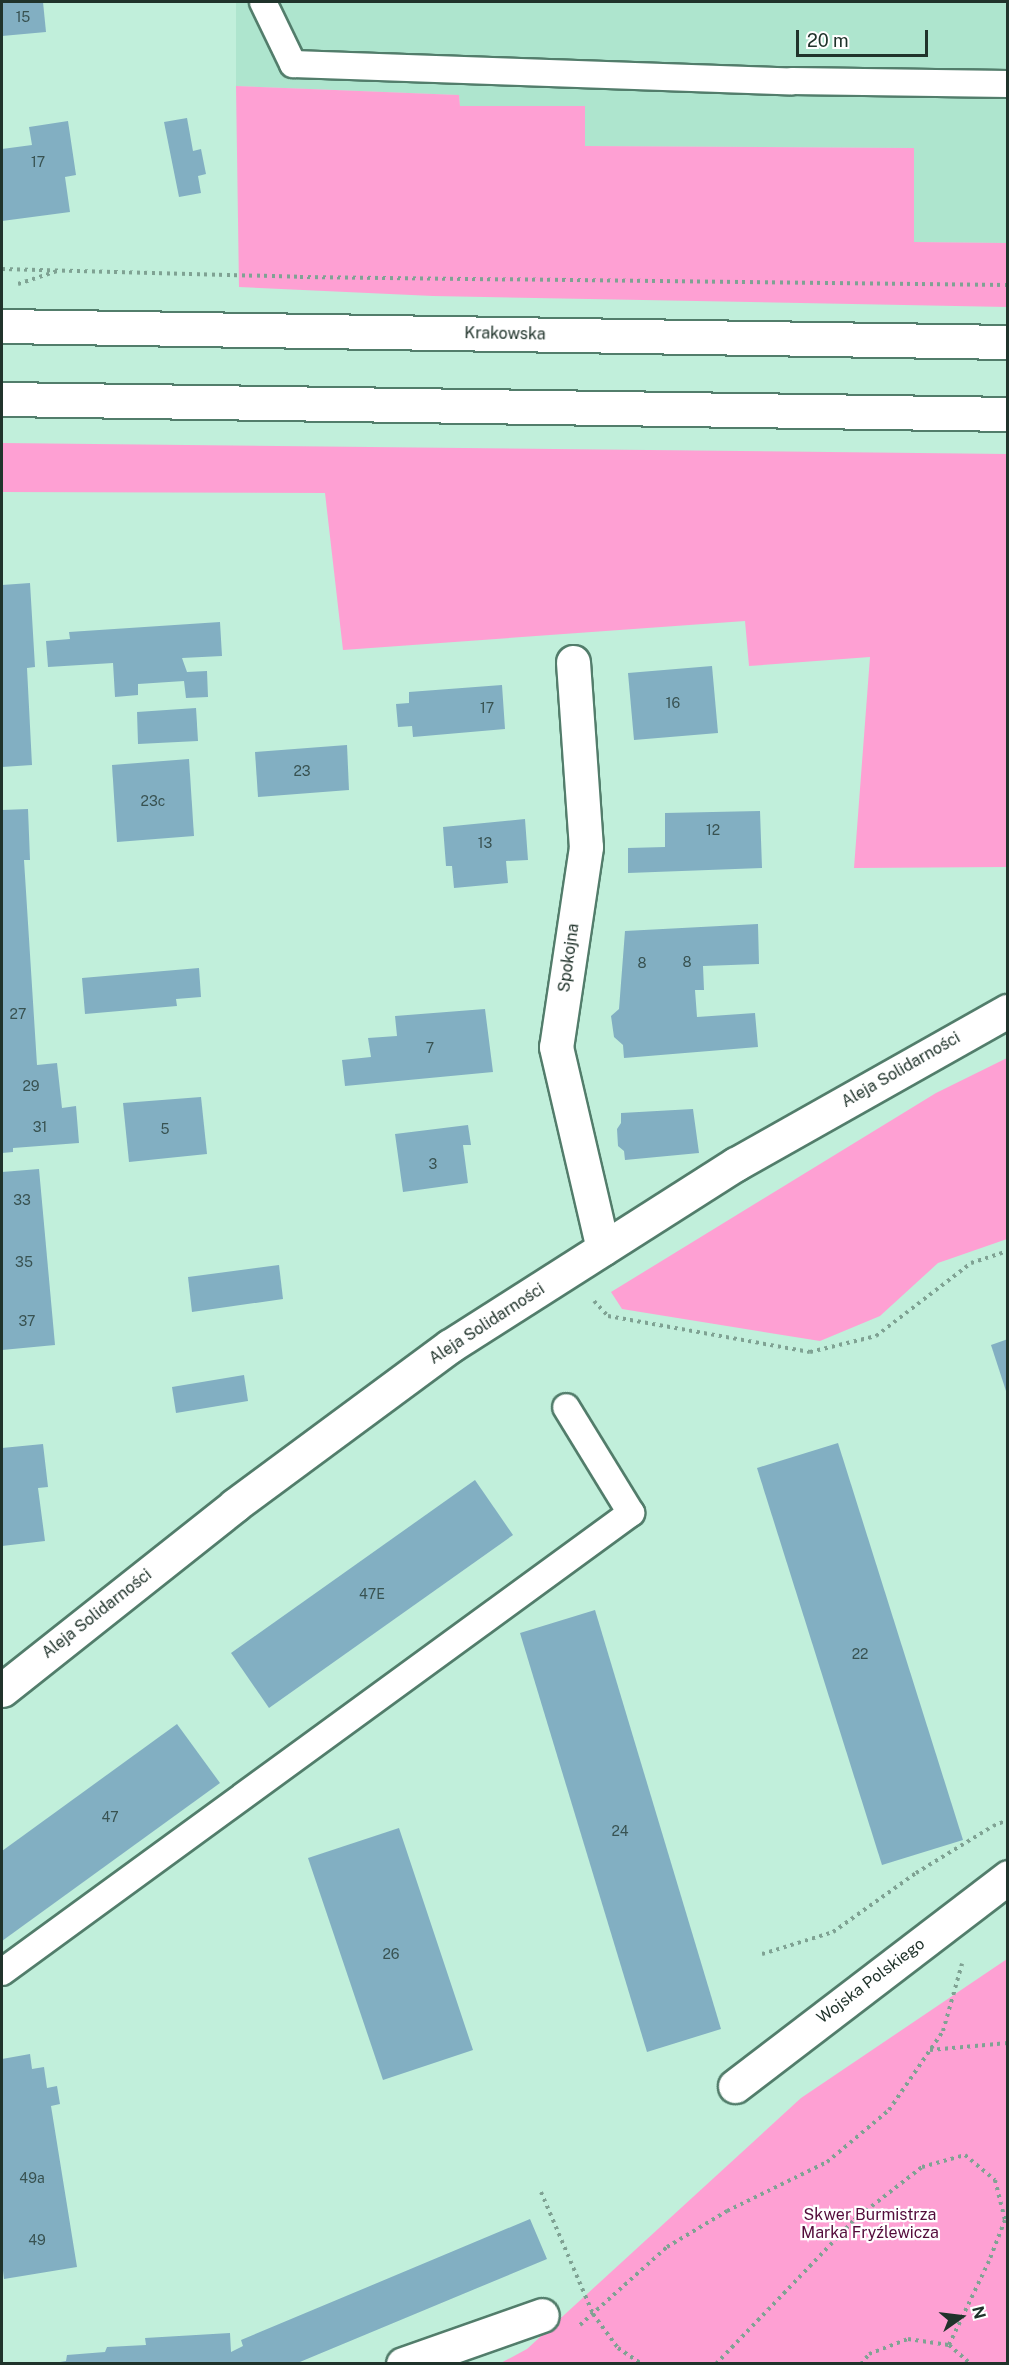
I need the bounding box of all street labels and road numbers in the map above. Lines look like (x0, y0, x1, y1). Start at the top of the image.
street label: Krakowska (464, 324, 546, 344)
street label: Spokojna (555, 922, 583, 994)
street label: Aleja Solidarności (838, 1028, 964, 1112)
street label: Aleja Solidarności (426, 1280, 548, 1368)
street label: Aleja Solidarności (38, 1565, 156, 1663)
street label: Wojska Polskiego (813, 1934, 929, 2028)

